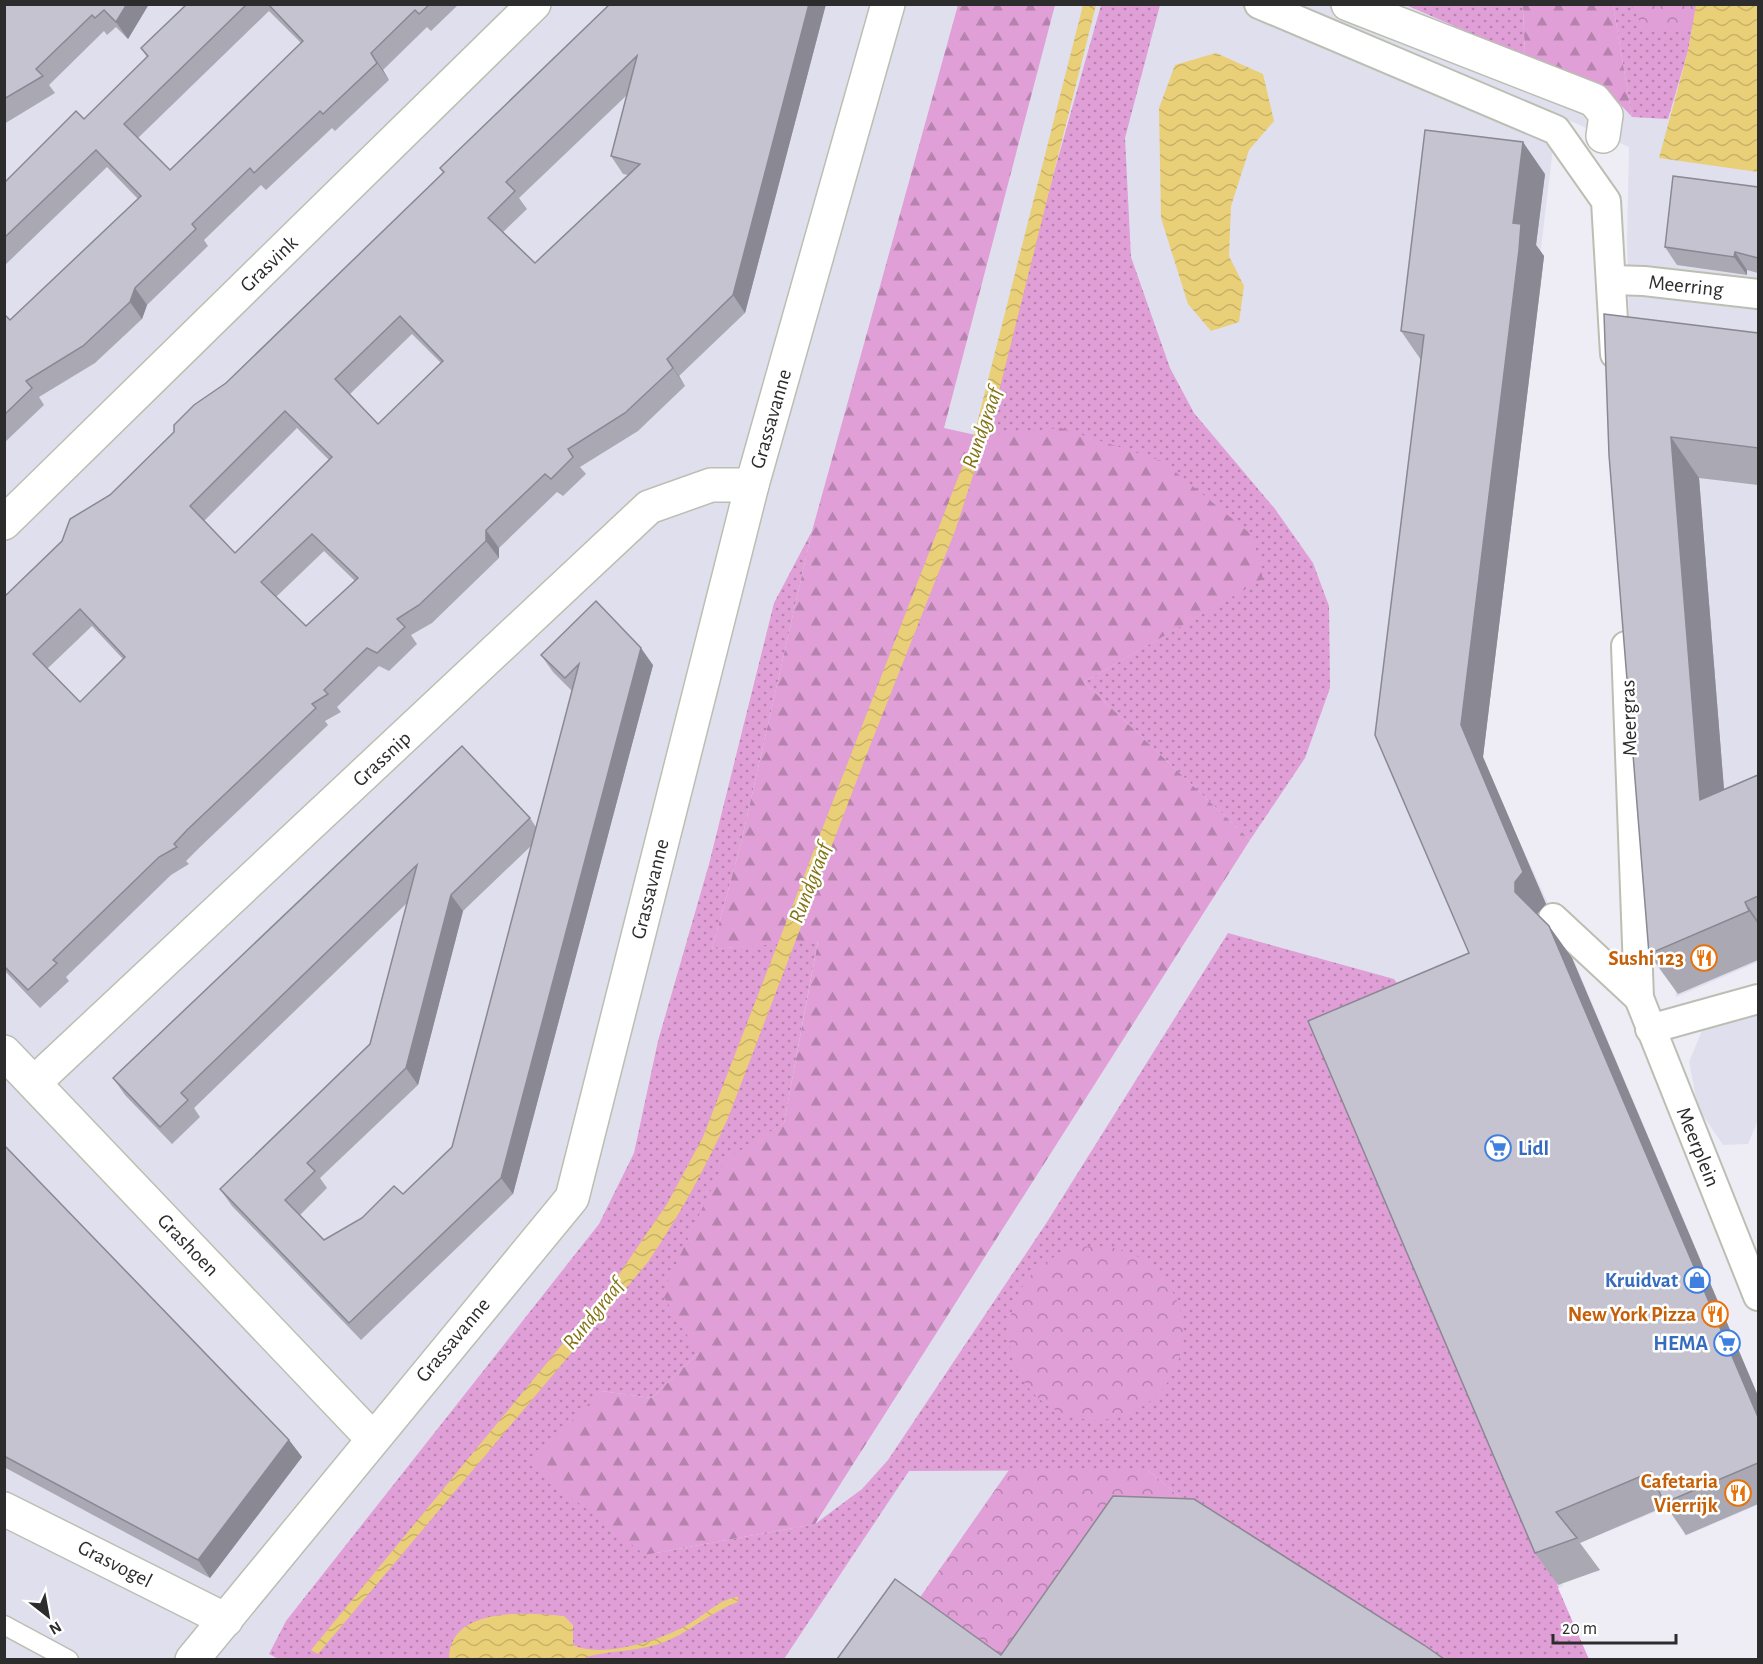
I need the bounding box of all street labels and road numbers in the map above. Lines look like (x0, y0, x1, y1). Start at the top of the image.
street label: Grasvink (236, 232, 302, 296)
street label: Meerring (1647, 272, 1725, 300)
street label: Grassavanne (747, 367, 795, 471)
street label: Meergras (1617, 679, 1641, 757)
street label: Grassnip (349, 727, 415, 791)
street label: Grassavanne (627, 837, 673, 941)
street label: Meerplein (1673, 1104, 1723, 1190)
street label: Grashoen (153, 1210, 223, 1280)
street label: Grassavanne (412, 1294, 494, 1386)
street label: Grasvogel (74, 1536, 156, 1592)

